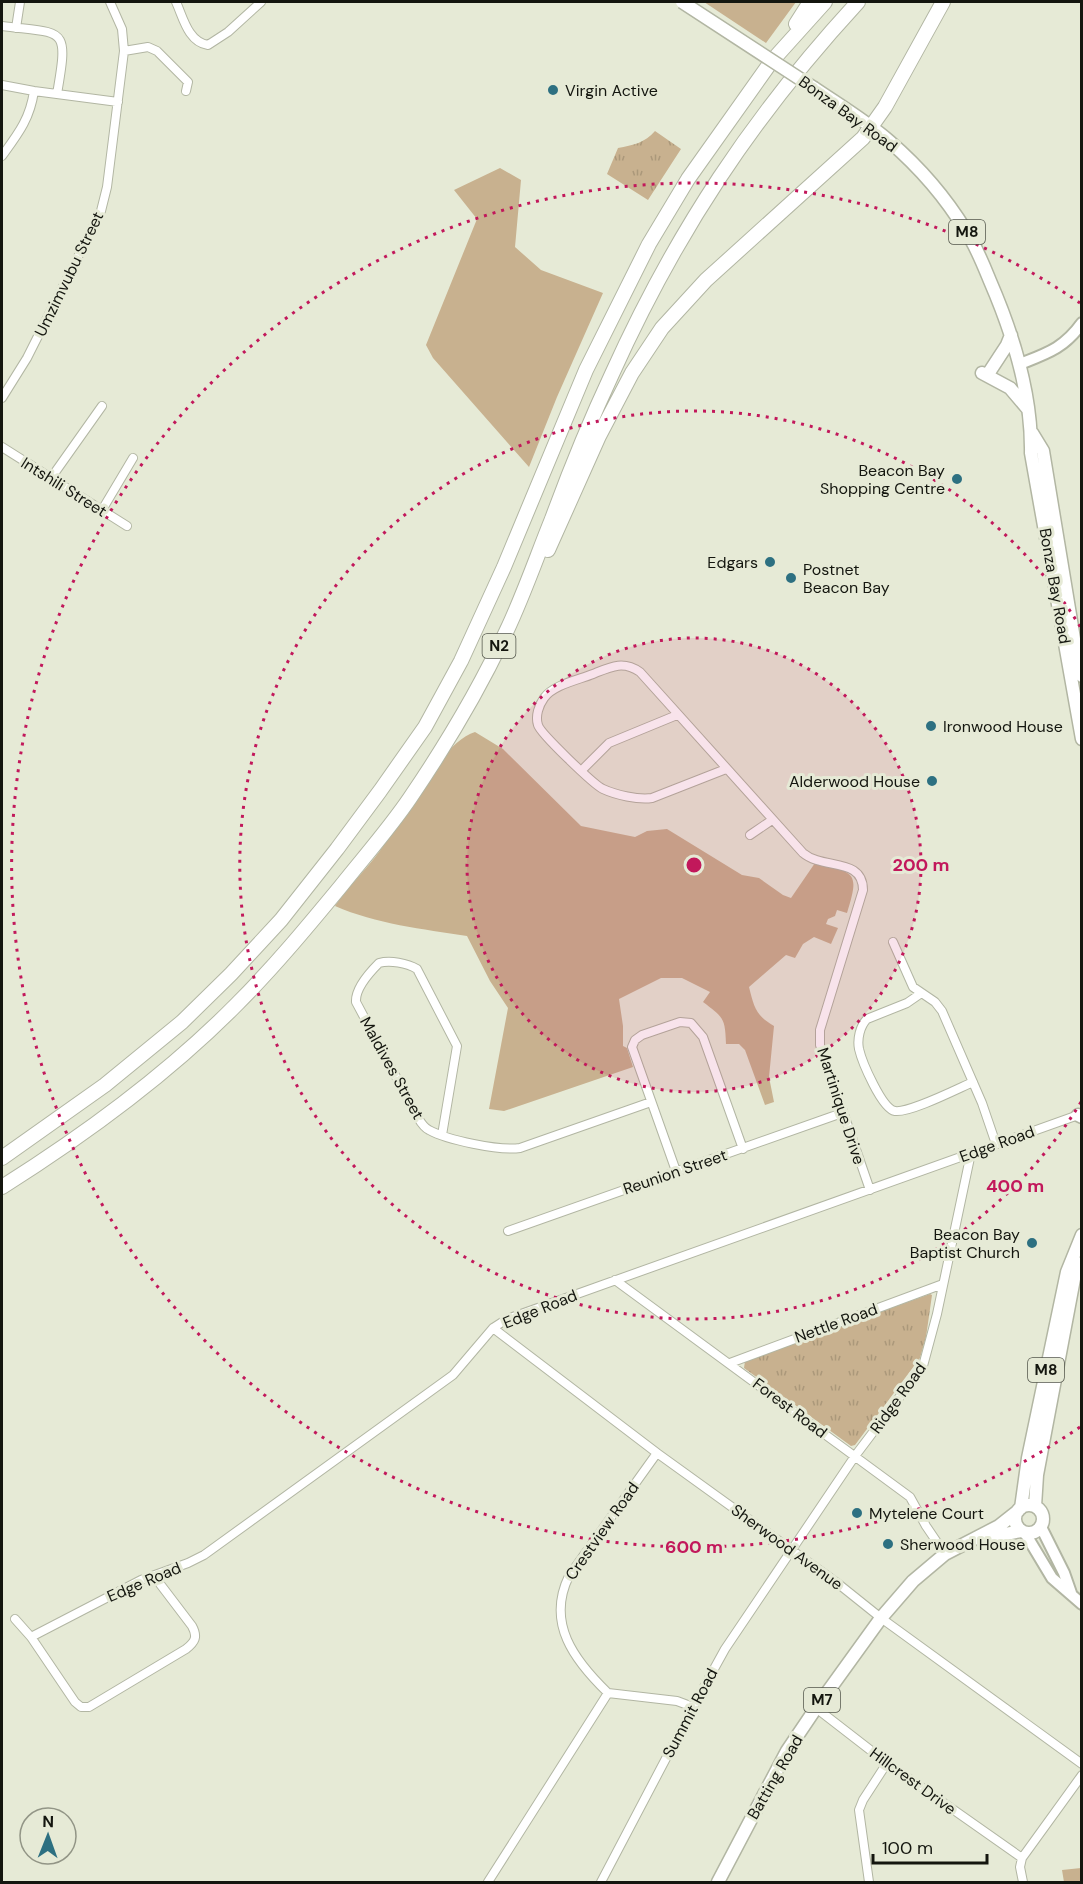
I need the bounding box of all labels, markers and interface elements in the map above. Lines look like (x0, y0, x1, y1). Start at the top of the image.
street label: Bonza Bay Road (794, 71, 902, 157)
place label: Virgin Active (565, 80, 658, 101)
marker: Virgin Active (546, 83, 560, 97)
street label: Umzimvubu Street (30, 208, 108, 340)
road number: M8 (949, 220, 985, 244)
street label: Intshili Street (17, 452, 111, 522)
place label: Beacon Bay Shopping Centre (820, 460, 945, 499)
marker: Beacon Bay Shopping Centre (950, 472, 964, 486)
street label: Bonza Bay Road (1034, 527, 1076, 645)
place label: Edgars (707, 552, 758, 573)
marker: Edgars (763, 555, 777, 569)
place label: Postnet Beacon Bay (803, 559, 890, 598)
marker: Postnet Beacon Bay (784, 571, 798, 585)
road number: N2 (482, 634, 516, 658)
place label: Ironwood House (943, 716, 1063, 737)
marker: Ironwood House (924, 719, 938, 733)
place label: Alderwood House (789, 771, 920, 792)
marker: Alderwood House (925, 774, 939, 788)
text: 200 m (893, 853, 949, 877)
centre of rings (684, 855, 704, 875)
street label: Maldives Street (355, 1013, 429, 1123)
street label: Martinique Drive (812, 1045, 870, 1167)
street label: Edge Road (957, 1121, 1037, 1167)
street label: Reunion Street (620, 1144, 730, 1200)
text: 400 m (986, 1174, 1044, 1198)
place label: Beacon Bay Baptist Church (910, 1224, 1020, 1263)
marker: Beacon Bay Baptist Church (1025, 1236, 1039, 1250)
street label: Edge Road (500, 1285, 580, 1333)
street label: Nettle Road (792, 1298, 880, 1348)
street label: Ridge Road (865, 1358, 931, 1438)
road number: M8 (1028, 1358, 1064, 1382)
street label: Forest Road (749, 1373, 831, 1443)
street label: Crestview Road (560, 1478, 644, 1584)
street label: Sherwood Avenue (727, 1499, 847, 1595)
place label: Mytelene Court (869, 1503, 984, 1524)
marker: Mytelene Court (850, 1506, 864, 1520)
place label: Sherwood House (900, 1534, 1025, 1555)
text: 600 m (665, 1535, 723, 1559)
marker: Sherwood House (881, 1537, 895, 1551)
street label: Edge Road (104, 1557, 184, 1607)
street label: Summit Road (658, 1665, 722, 1761)
road number: M7 (804, 1688, 840, 1712)
street label: Batting Road (742, 1731, 808, 1823)
street label: Hillcrest Drive (866, 1743, 960, 1819)
north arrow (18, 1806, 78, 1866)
text: N (42, 1811, 54, 1832)
scale bar (873, 1827, 987, 1865)
text: 100 m (882, 1836, 933, 1860)

